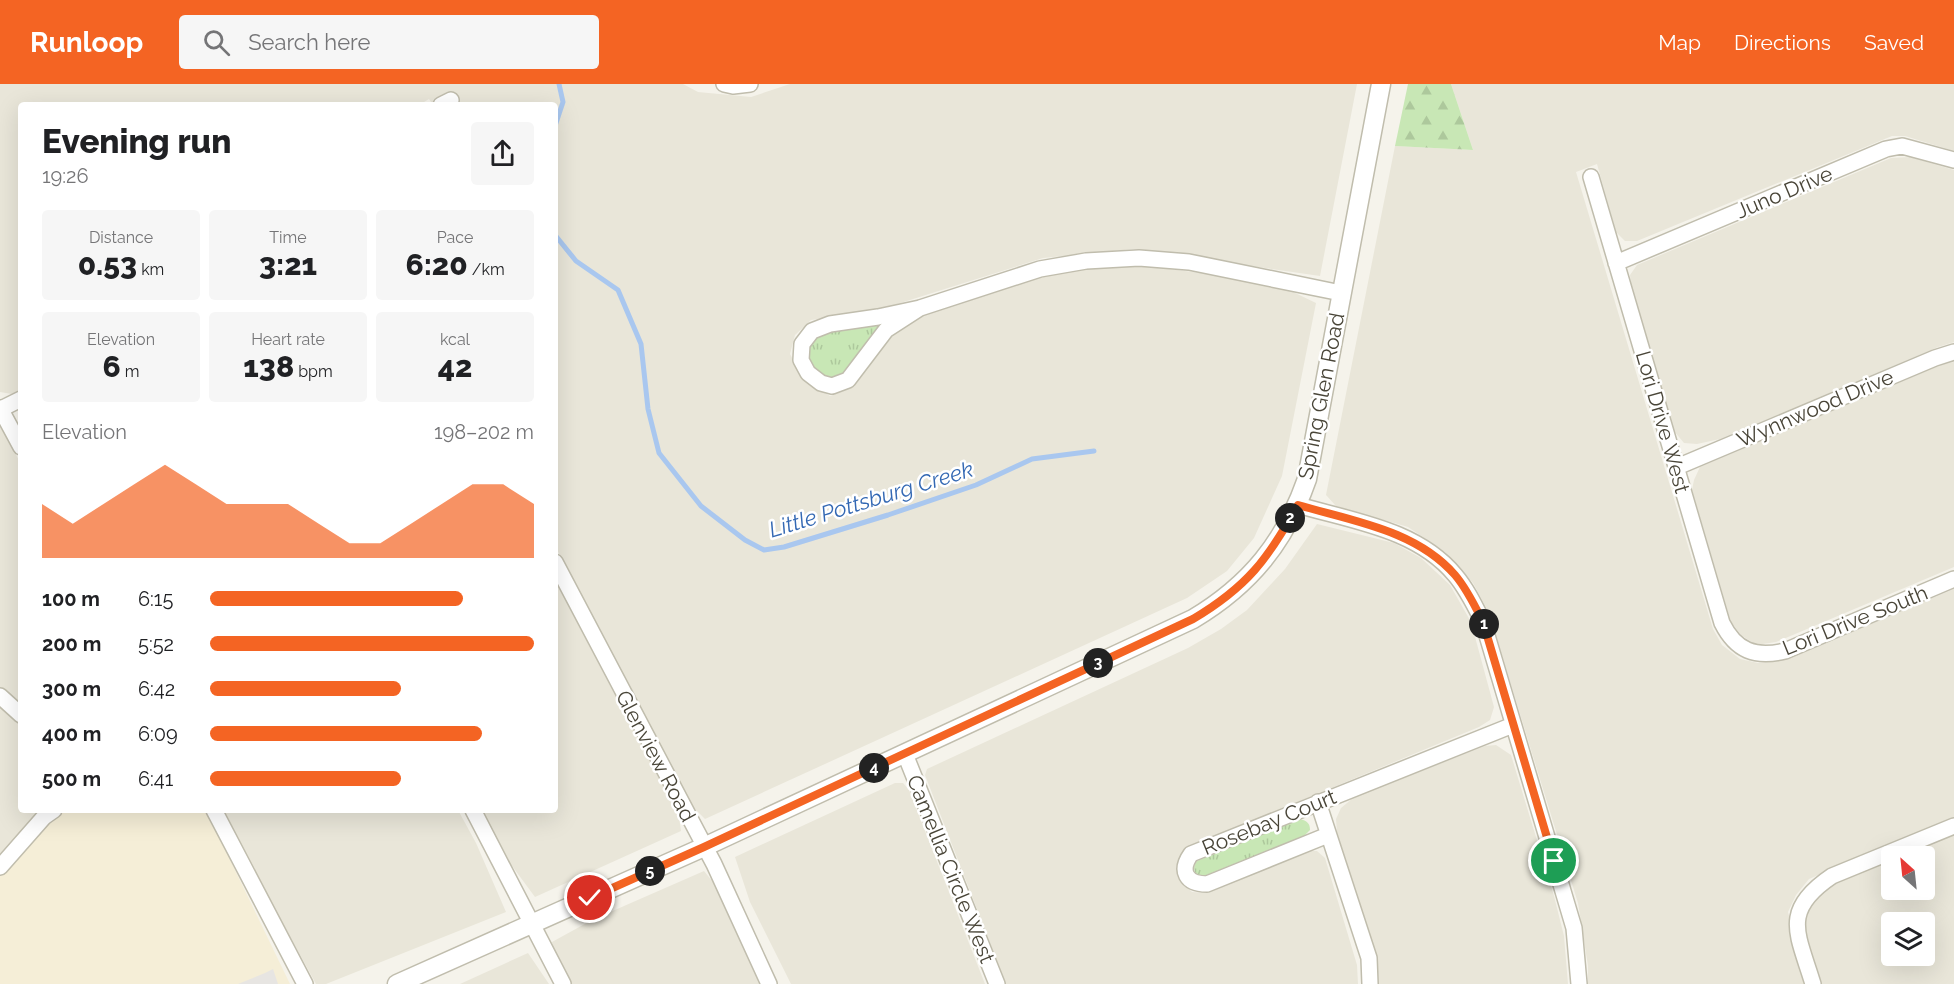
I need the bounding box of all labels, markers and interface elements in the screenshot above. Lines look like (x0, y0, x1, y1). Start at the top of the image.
search box (179, 15, 599, 69)
text: Runloop (30, 26, 143, 59)
icon: search (200, 26, 233, 59)
text: Search here (248, 29, 370, 55)
text: Map (1658, 30, 1701, 55)
text: Directions (1734, 30, 1831, 55)
text: Saved (1864, 30, 1924, 55)
text: Evening run (42, 122, 232, 161)
button: share (471, 122, 534, 185)
street label: Juno Drive (1732, 160, 1836, 224)
text: 19:26 (42, 164, 89, 188)
text: Distance (89, 228, 153, 247)
text: Time (269, 228, 307, 247)
text: Pace (437, 228, 473, 247)
text: 0.53 (78, 247, 137, 282)
text: 3:21 (259, 247, 317, 282)
text: 6:20 (405, 247, 468, 282)
text: km (137, 260, 164, 279)
text: /km (468, 260, 505, 279)
street label: Spring Glen Road (1293, 311, 1349, 481)
text: Elevation (87, 330, 155, 349)
text: Heart rate (251, 330, 325, 349)
text: kcal (440, 330, 470, 349)
street label: Lori Drive West (1631, 348, 1695, 496)
text: 6 (102, 349, 121, 384)
text: 138 (243, 349, 294, 384)
text: 42 (438, 349, 472, 384)
text: m (121, 362, 140, 381)
text: bpm (294, 362, 333, 381)
street label: Wynnwood Drive (1733, 364, 1897, 452)
text: Elevation (42, 420, 127, 444)
text: 198–202 m (434, 420, 534, 444)
water label: Little Pottsburg Creek (766, 455, 976, 542)
pin: 2 (1275, 503, 1305, 533)
text: 2 (1285, 508, 1295, 527)
street label: Lori Drive South (1779, 580, 1931, 660)
text: 100 m (42, 587, 100, 611)
text: 6:15 (138, 587, 173, 611)
pin: 1 (1469, 609, 1499, 639)
text: 1 (1480, 614, 1488, 633)
text: 200 m (42, 632, 101, 656)
text: 5:52 (138, 632, 174, 656)
pin: 3 (1083, 648, 1113, 678)
text: 3 (1094, 653, 1102, 672)
text: 300 m (42, 677, 101, 701)
text: 6:42 (138, 677, 175, 701)
street label: Glenview Road (611, 686, 701, 826)
text: 400 m (42, 722, 101, 746)
text: 6:09 (138, 722, 178, 746)
pin: 4 (859, 753, 889, 783)
text: 4 (869, 758, 879, 777)
text: 500 m (42, 767, 101, 791)
text: 6:41 (138, 767, 173, 791)
street label: Camellia Circle West (902, 771, 1000, 967)
street label: Rosebay Court (1198, 784, 1340, 860)
pin (1528, 835, 1579, 886)
icon: arrive (1537, 844, 1570, 877)
north arrow (1881, 846, 1935, 900)
map controls (1881, 846, 1935, 966)
pin: 5 (635, 856, 665, 886)
text: 5 (646, 861, 654, 880)
pin (564, 872, 615, 923)
icon: check (573, 881, 606, 914)
button: layers (1881, 912, 1935, 966)

